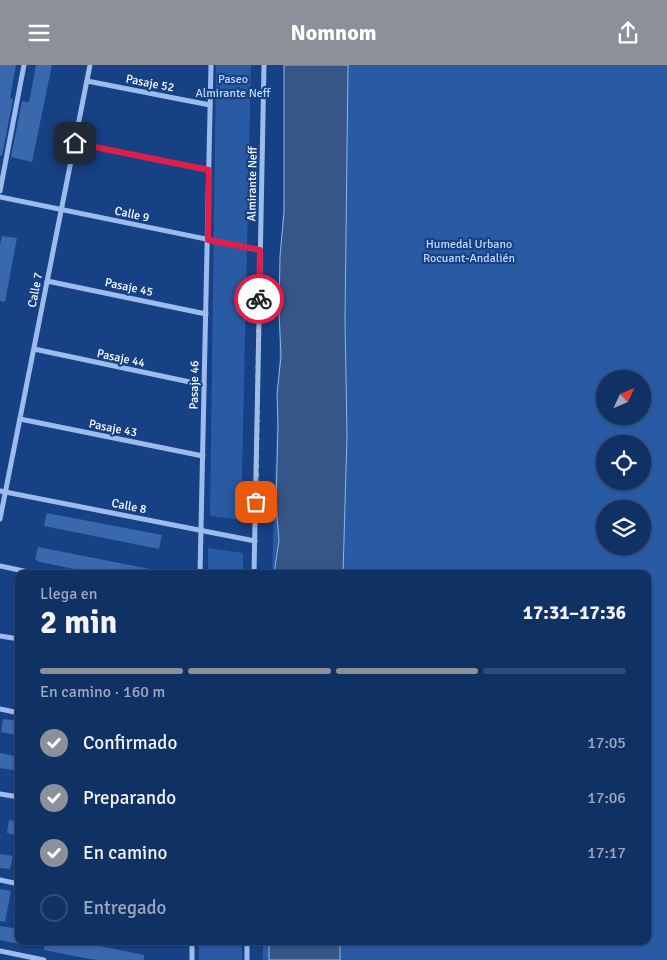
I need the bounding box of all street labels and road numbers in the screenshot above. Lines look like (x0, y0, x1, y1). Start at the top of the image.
street label: Pasaje 52 (124, 71, 175, 96)
street label: Almirante Neff (244, 145, 261, 222)
street label: Calle 9 (113, 203, 151, 225)
street label: Calle 7 (25, 271, 46, 309)
street label: Pasaje 45 (103, 275, 154, 300)
street label: Pasaje 44 (95, 346, 147, 371)
street label: Pasaje 46 (187, 360, 202, 410)
street label: Pasaje 43 (87, 416, 138, 441)
street label: Calle 8 (110, 496, 148, 517)

